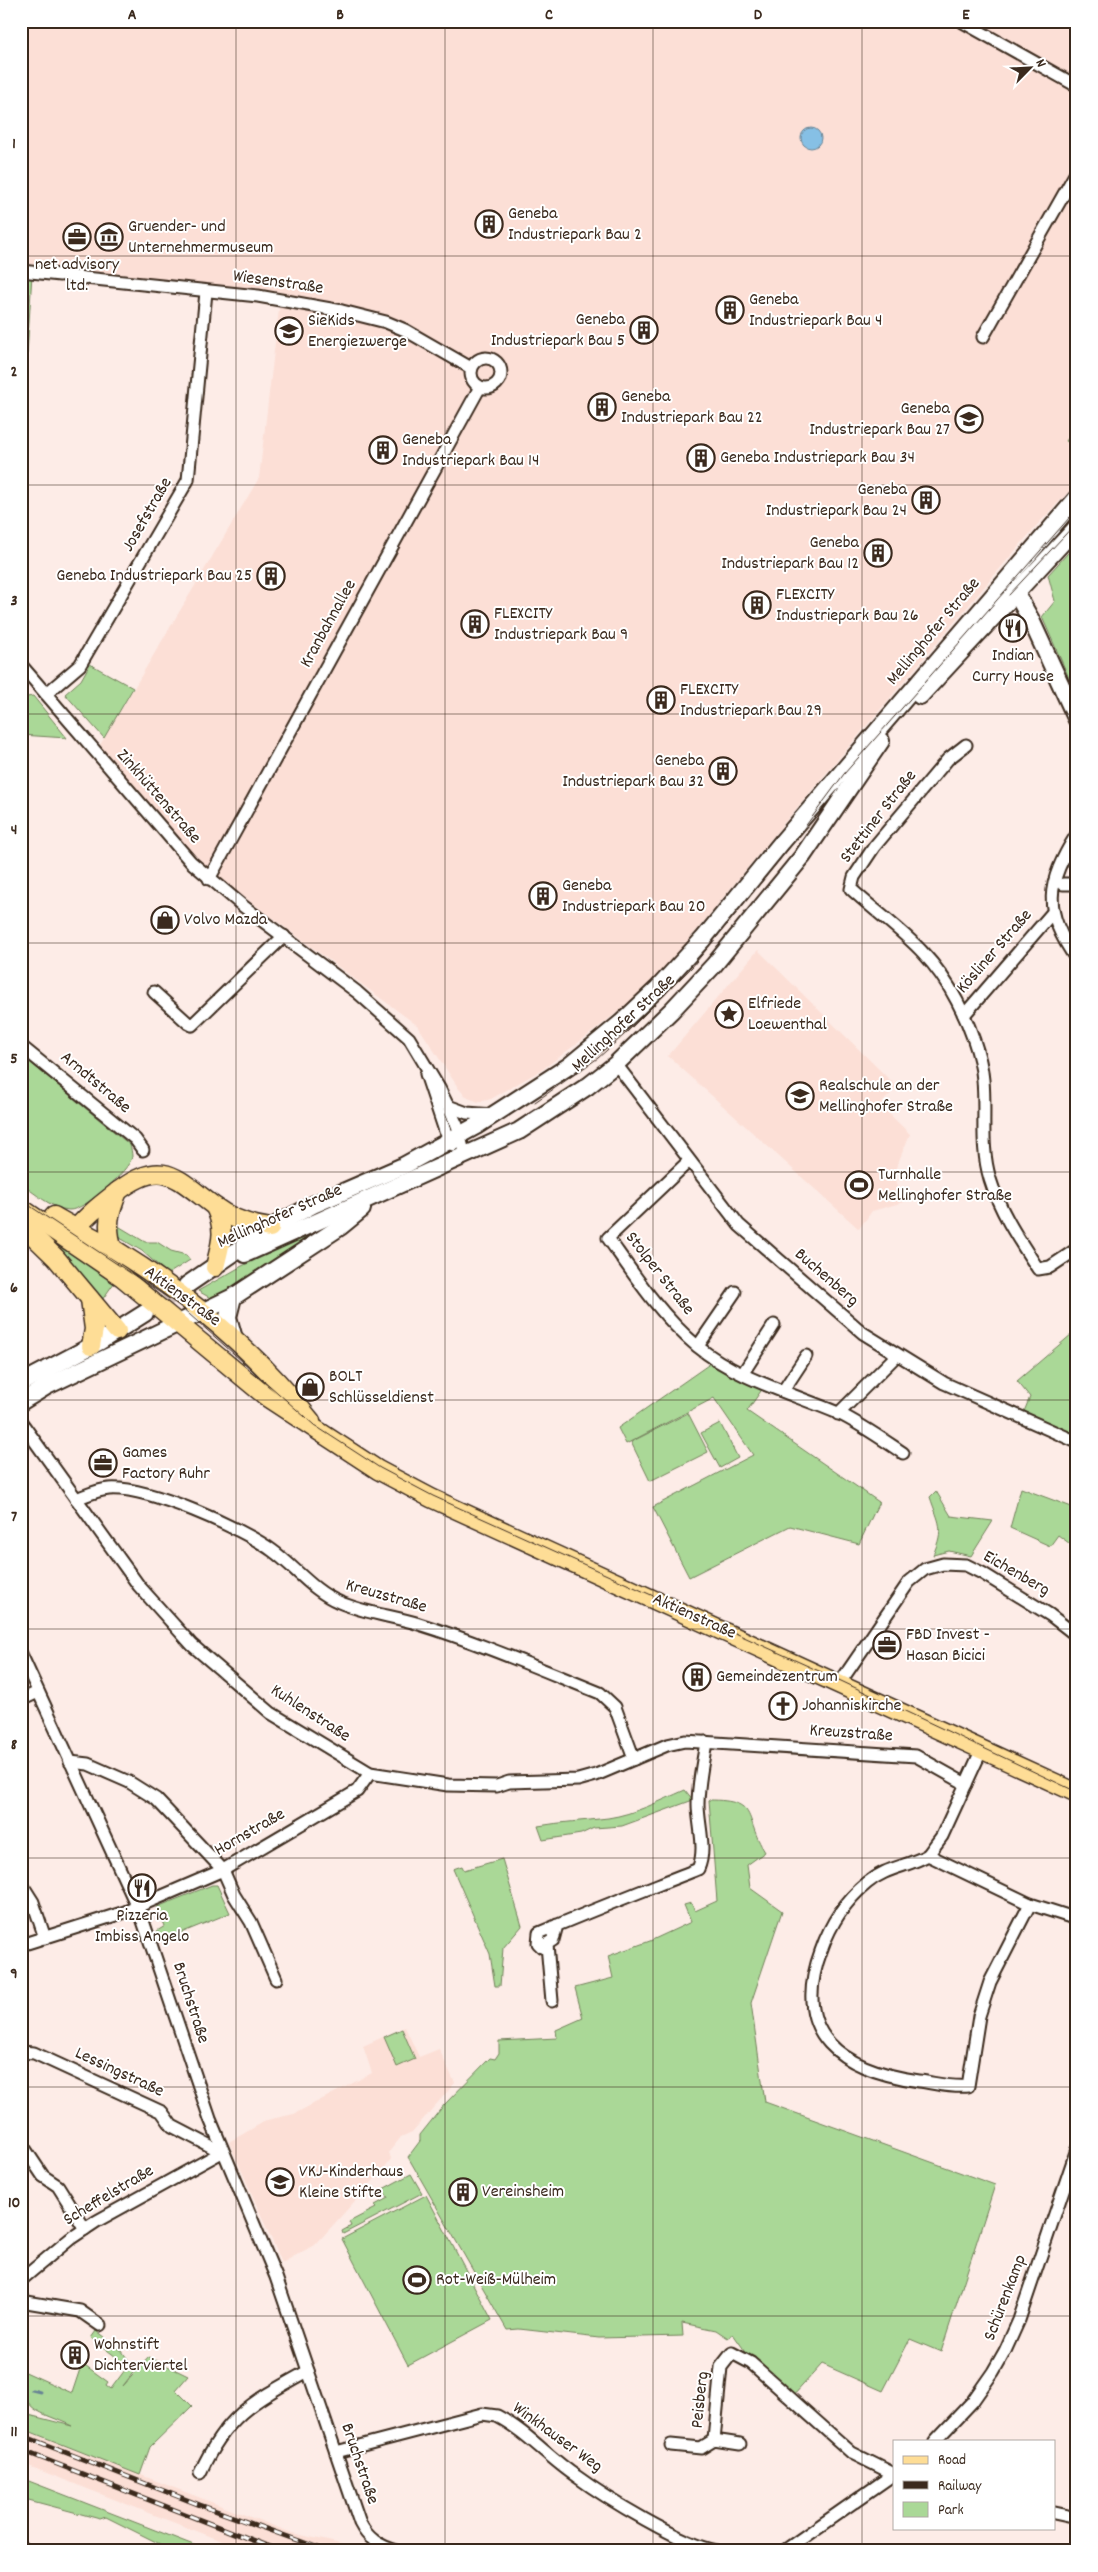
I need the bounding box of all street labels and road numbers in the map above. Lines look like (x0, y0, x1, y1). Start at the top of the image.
street label: Wiesenstraße (231, 264, 325, 302)
street label: Josefstraße (117, 473, 179, 557)
street label: Mellinghofer Straße (881, 573, 987, 691)
street label: Kranbahnallee (294, 575, 364, 673)
street label: Zinkhüttenstraße (110, 744, 206, 850)
street label: Stettiner Straße (835, 765, 923, 869)
street label: Kösliner Straße (951, 904, 1039, 1000)
street label: Mellinghofer Straße (566, 969, 682, 1079)
street label: Arndtstraße (54, 1046, 136, 1120)
street label: Mellinghofer Straße (214, 1178, 346, 1256)
street label: Stolper Straße (618, 1227, 700, 1321)
street label: Buchenberg (788, 1243, 864, 1313)
street label: Aktienstraße (139, 1261, 225, 1333)
street label: Eichenberg (978, 1545, 1054, 1603)
street label: Kreuzstraße (343, 1574, 430, 1621)
street label: Aktienstraße (648, 1587, 740, 1647)
street label: Kuhlenstraße (265, 1679, 355, 1749)
street label: Kreuzstraße (809, 1719, 894, 1749)
street label: Hornstraße (210, 1803, 290, 1863)
street label: Bruchstraße (165, 1959, 215, 2047)
street label: Lessingstraße (70, 2041, 168, 2105)
street label: Scheffelstraße (59, 2159, 159, 2233)
street label: Schürenkamp (978, 2251, 1034, 2345)
street label: Peisberg (686, 2370, 716, 2430)
street label: Winkhauser Weg (507, 2397, 607, 2479)
street label: Bruchstraße (333, 2420, 385, 2508)

